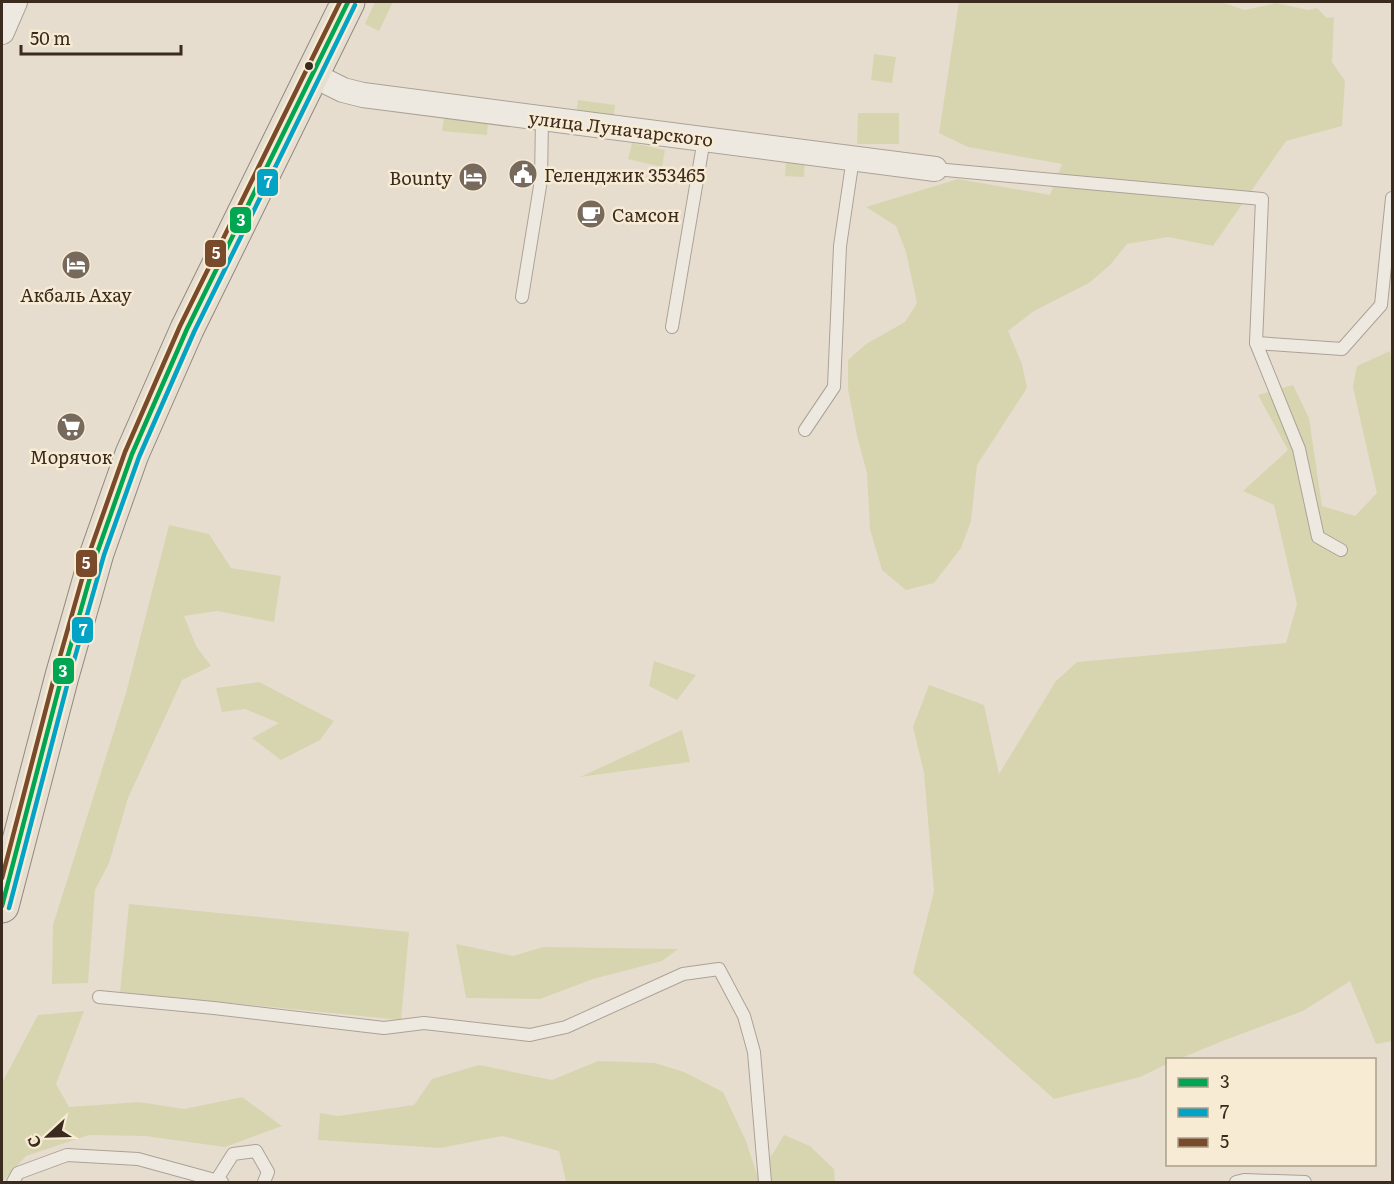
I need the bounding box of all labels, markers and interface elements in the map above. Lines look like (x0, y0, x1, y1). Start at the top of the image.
scale bar (21, 18, 182, 56)
text: 50 m (30, 24, 71, 51)
unlabelled marker (303, 60, 315, 72)
street label: улица Луначарского (527, 103, 715, 153)
public building icon: Геленджик 353465 (507, 158, 539, 190)
hotel icon: Bounty (457, 161, 489, 193)
place label: Геленджик 353465 (544, 161, 705, 188)
place label: Bounty (389, 164, 453, 191)
line badge: 7 (256, 168, 279, 197)
text: 7 (264, 169, 273, 193)
cafe icon: Самсон (575, 198, 607, 230)
place label: Самсон (612, 201, 679, 228)
line badge: 3 (229, 206, 252, 234)
text: 3 (237, 207, 246, 231)
line badge: 5 (204, 239, 227, 268)
text: 5 (212, 240, 221, 264)
hotel icon: Акбаль Ахау (60, 249, 92, 281)
place label: Акбаль Ахау (20, 281, 132, 308)
supermarket icon: Морячок (55, 411, 87, 443)
place label: Морячок (30, 443, 113, 470)
line badge: 5 (75, 549, 98, 578)
text: 5 (82, 550, 91, 574)
line badge: 7 (71, 616, 94, 644)
text: 7 (79, 617, 88, 641)
line badge: 3 (52, 657, 75, 685)
text: 3 (59, 658, 68, 682)
legend (1166, 1058, 1376, 1166)
text: 3 (1220, 1067, 1230, 1094)
text: 7 (1220, 1097, 1229, 1124)
north arrow (18, 1106, 78, 1166)
text: 5 (1220, 1127, 1229, 1154)
text: С (20, 1132, 46, 1152)

